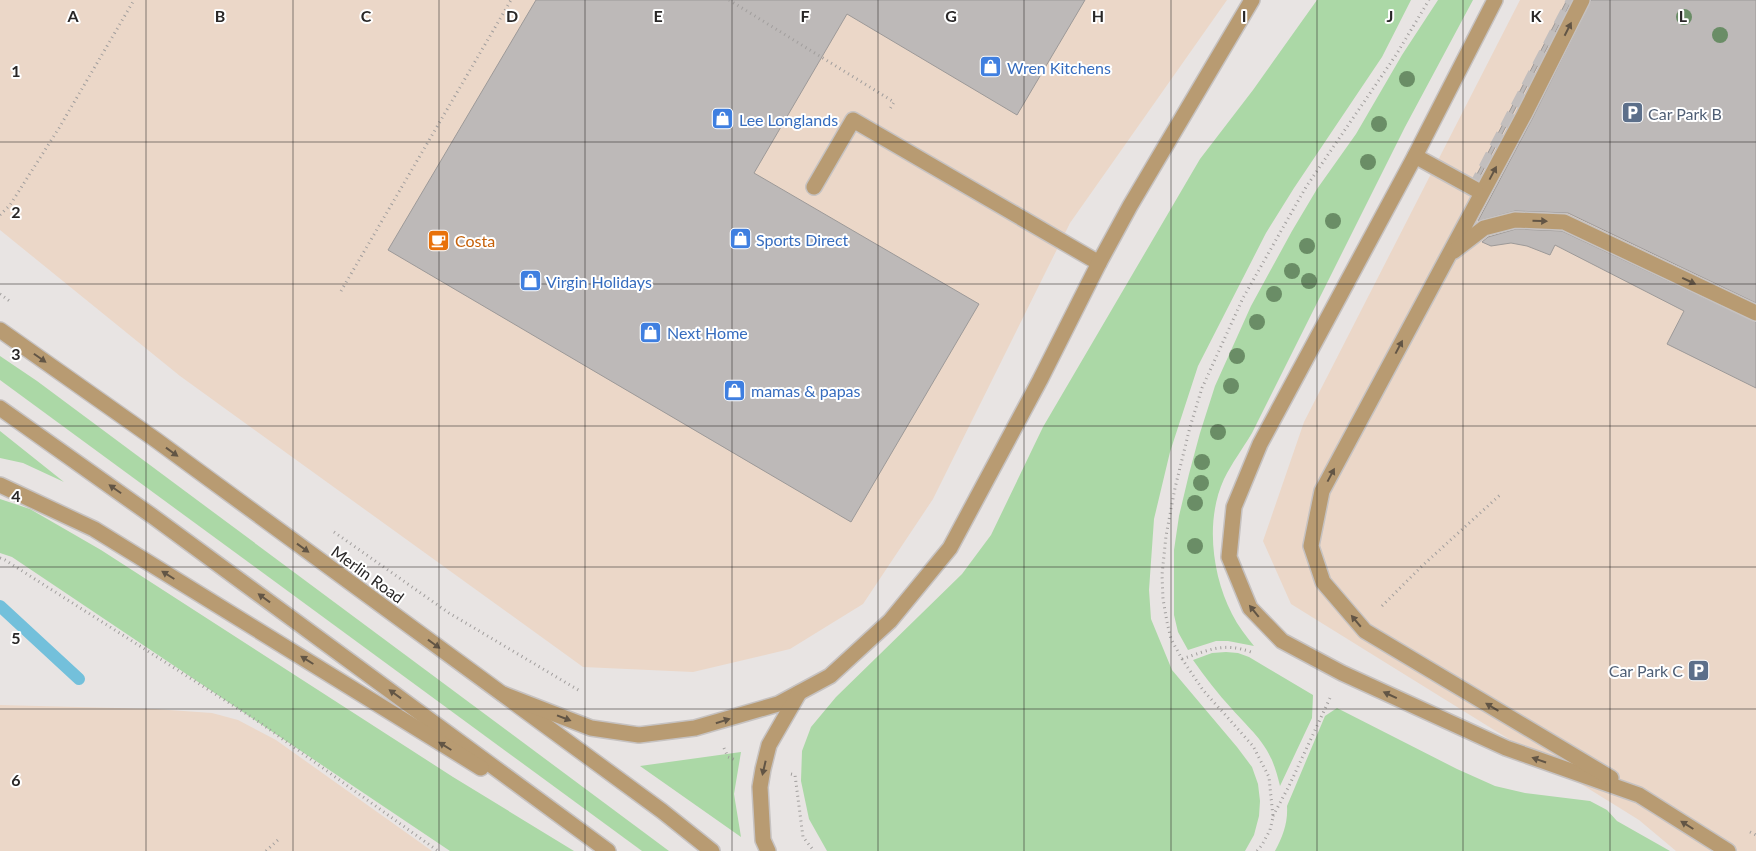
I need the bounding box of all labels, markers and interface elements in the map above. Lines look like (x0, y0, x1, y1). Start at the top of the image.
text: A (66, 6, 79, 25)
text: B (215, 6, 225, 25)
text: C (361, 6, 372, 25)
text: D (506, 6, 518, 25)
text: E (653, 6, 663, 25)
text: F (800, 6, 810, 25)
text: G (945, 6, 957, 25)
text: H (1092, 6, 1104, 25)
text: I (1242, 6, 1246, 25)
text: J (1387, 6, 1393, 25)
text: K (1531, 6, 1543, 25)
text: L (1679, 6, 1688, 25)
one-way arrow (1564, 21, 1572, 36)
shop icon: Wren Kitchens (979, 55, 1003, 79)
place label: Wren Kitchens (1007, 58, 1111, 77)
text: 1 (11, 61, 21, 80)
parking icon: Car Park B (1620, 101, 1644, 125)
place label: Car Park B (1648, 104, 1722, 123)
shop icon: Lee Longlands (711, 107, 735, 131)
place label: Lee Longlands (739, 110, 838, 129)
one-way arrow (1489, 166, 1497, 180)
text: 2 (11, 202, 21, 221)
one-way arrow (1532, 217, 1548, 225)
shop icon: Sports Direct (728, 227, 752, 251)
cafe icon: Costa (427, 228, 451, 252)
place label: Sports Direct (756, 230, 849, 249)
place label: Costa (455, 231, 495, 250)
shop icon: Virgin Holidays (518, 269, 542, 293)
place label: Virgin Holidays (546, 272, 652, 291)
one-way arrow (1682, 278, 1696, 286)
shop icon: Next Home (639, 320, 663, 344)
place label: Next Home (667, 323, 748, 342)
one-way arrow (1395, 340, 1403, 354)
text: 3 (11, 344, 21, 363)
one-way arrow (33, 353, 47, 363)
shop icon: mamas & papas (723, 378, 747, 402)
place label: mamas & papas (751, 381, 861, 400)
one-way arrow (165, 447, 179, 457)
one-way arrow (1326, 468, 1335, 482)
one-way arrow (108, 484, 122, 494)
text: 4 (11, 486, 21, 505)
street label: Merlin Road (328, 541, 408, 607)
one-way arrow (296, 543, 310, 553)
one-way arrow (162, 570, 175, 580)
one-way arrow (257, 593, 271, 603)
one-way arrow (1248, 605, 1259, 618)
one-way arrow (1350, 614, 1361, 627)
text: 5 (11, 628, 21, 647)
one-way arrow (428, 639, 441, 649)
one-way arrow (300, 656, 313, 665)
parking icon: Car Park C (1687, 658, 1711, 682)
place label: Car Park C (1609, 661, 1683, 680)
one-way arrow (388, 689, 402, 699)
one-way arrow (1383, 691, 1397, 699)
one-way arrow (1486, 703, 1499, 712)
one-way arrow (557, 715, 572, 722)
one-way arrow (716, 716, 731, 724)
one-way arrow (438, 741, 452, 750)
one-way arrow (1531, 756, 1546, 764)
one-way arrow (760, 760, 768, 775)
text: 6 (11, 770, 21, 789)
one-way arrow (1680, 820, 1694, 830)

